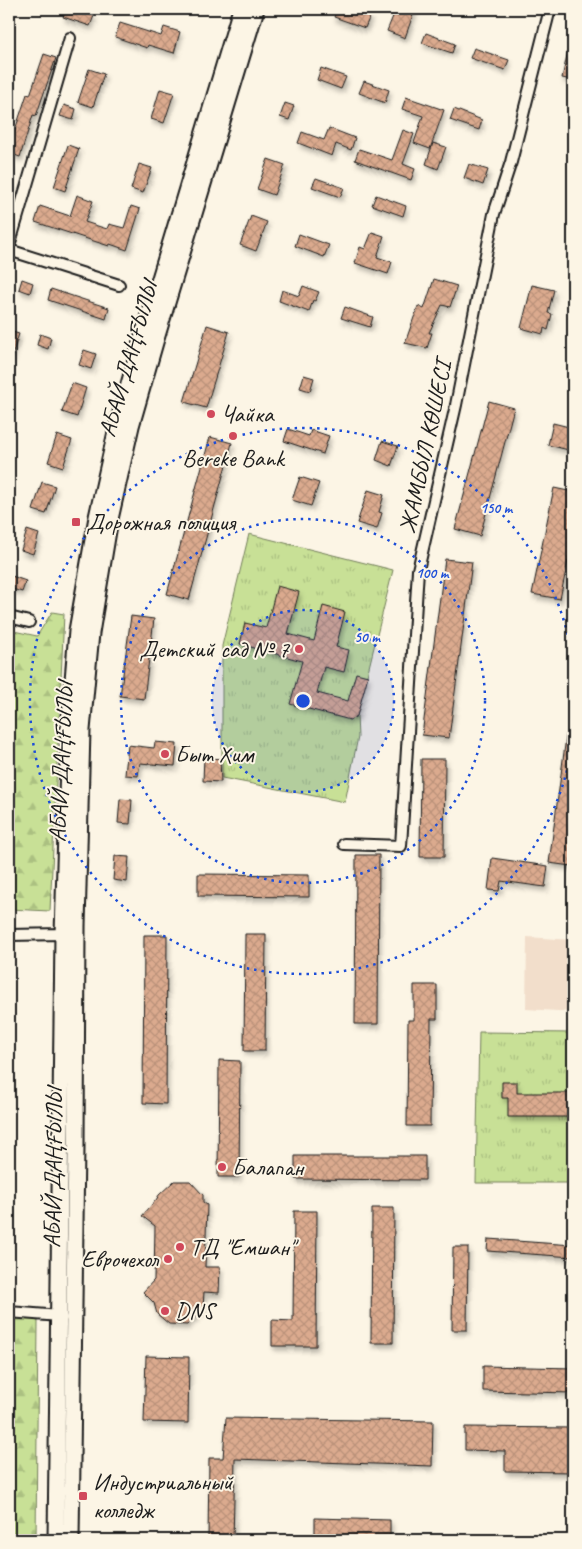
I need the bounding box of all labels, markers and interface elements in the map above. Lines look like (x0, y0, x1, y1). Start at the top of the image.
street label: АБАЙ ДАҢҒЫЛЫ (92, 274, 166, 440)
street label: ЖАМБЫЛ КӨШЕСІ (392, 353, 459, 536)
place label: Чайка (221, 399, 275, 429)
marker: Чайка (205, 408, 217, 420)
marker: Bereke Bank (227, 430, 239, 442)
place label: Bereke Bank (182, 443, 286, 473)
text: 150 m (480, 499, 514, 518)
place label: Дорожная полиция (86, 507, 236, 537)
marker: Дорожная полиция (70, 516, 82, 528)
text: 100 m (416, 564, 450, 583)
text: 50 m (354, 628, 381, 647)
place label: Детский сад № 7 (139, 634, 290, 664)
marker: Детский сад № 7 (293, 643, 305, 655)
street label: АБАЙ ДАҢҒЫЛЫ (42, 677, 80, 843)
centre of rings (294, 692, 312, 710)
place label: Быт Хим (175, 739, 255, 769)
marker: Быт Хим (159, 748, 171, 760)
street label: АБАЙ ДАҢҒЫЛЫ (37, 1084, 69, 1248)
place label: Балапан (232, 1152, 305, 1182)
marker: Балапан (216, 1161, 228, 1173)
place label: ТД "Емшан" (190, 1232, 300, 1262)
marker: ТД "Емшан" (174, 1241, 186, 1253)
place label: Еврочехол (81, 1244, 160, 1274)
marker: Еврочехол (162, 1253, 174, 1265)
place label: DNS (175, 1296, 217, 1326)
marker: DNS (159, 1305, 171, 1317)
place label: Индустриальный колледж (93, 1467, 234, 1525)
marker: Индустриальный колледж (77, 1490, 89, 1502)

